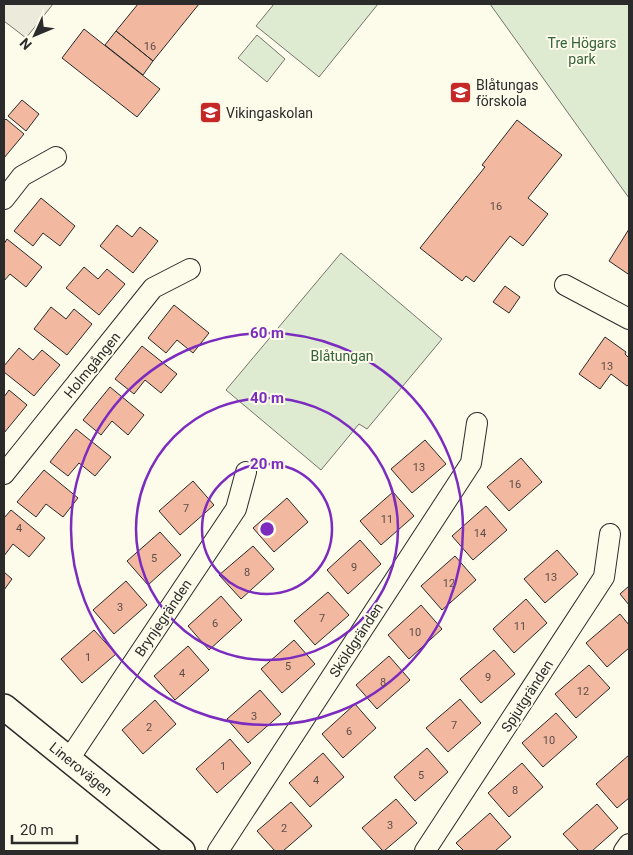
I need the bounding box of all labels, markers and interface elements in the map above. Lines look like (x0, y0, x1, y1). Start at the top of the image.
north arrow (10, 10, 60, 60)
text: N (16, 35, 35, 53)
park label: Tre Högars park (548, 35, 616, 67)
house number: 16 (144, 40, 156, 53)
place label: Blåtungas förskola (476, 77, 538, 109)
school or university icon: Blåtungas förskola (448, 81, 472, 105)
school or university icon: Vikingaskolan (198, 101, 222, 125)
place label: Vikingaskolan (226, 105, 313, 121)
house number: 16 (490, 200, 502, 213)
text: 60 m (250, 324, 284, 342)
street label: Holmgången (61, 329, 123, 401)
park label: Blåtungan (311, 348, 373, 364)
house number: 13 (601, 360, 613, 373)
text: 40 m (250, 389, 284, 407)
text: 20 m (250, 455, 284, 473)
house number: 13 (413, 461, 425, 474)
house number: 16 (509, 478, 521, 491)
house number: 7 (183, 502, 189, 515)
house number: 11 (381, 513, 393, 526)
centre of rings (258, 520, 276, 538)
house number: 4 (16, 522, 22, 535)
house number: 14 (474, 527, 486, 540)
house number: 5 (151, 552, 157, 565)
house number: 9 (351, 561, 357, 574)
house number: 8 (244, 566, 250, 579)
house number: 13 (545, 571, 557, 584)
street label: Brynjegränden (131, 576, 195, 660)
house number: 12 (443, 577, 455, 590)
street label: Sköldgränden (326, 600, 386, 680)
house number: 3 (117, 601, 123, 614)
house number: 7 (319, 612, 325, 625)
house number: 6 (212, 617, 218, 630)
house number: 11 (514, 620, 526, 633)
house number: 10 (409, 626, 421, 639)
house number: 1 (85, 651, 91, 664)
street label: Spjutgränden (498, 657, 556, 735)
house number: 5 (285, 660, 291, 673)
house number: 4 (179, 667, 185, 680)
house number: 9 (485, 671, 491, 684)
house number: 8 (380, 676, 386, 689)
house number: 12 (577, 685, 589, 698)
house number: 3 (251, 710, 257, 723)
house number: 7 (451, 719, 457, 732)
house number: 2 (146, 721, 152, 734)
house number: 6 (346, 725, 352, 738)
house number: 10 (543, 734, 555, 747)
street label: Linerovägen (46, 739, 116, 799)
house number: 1 (220, 760, 226, 773)
house number: 5 (418, 769, 424, 782)
house number: 4 (313, 774, 319, 787)
house number: 8 (512, 784, 518, 797)
scale bar (12, 812, 78, 844)
house number: 3 (387, 819, 393, 832)
text: 20 m (20, 821, 54, 839)
house number: 2 (281, 822, 287, 835)

